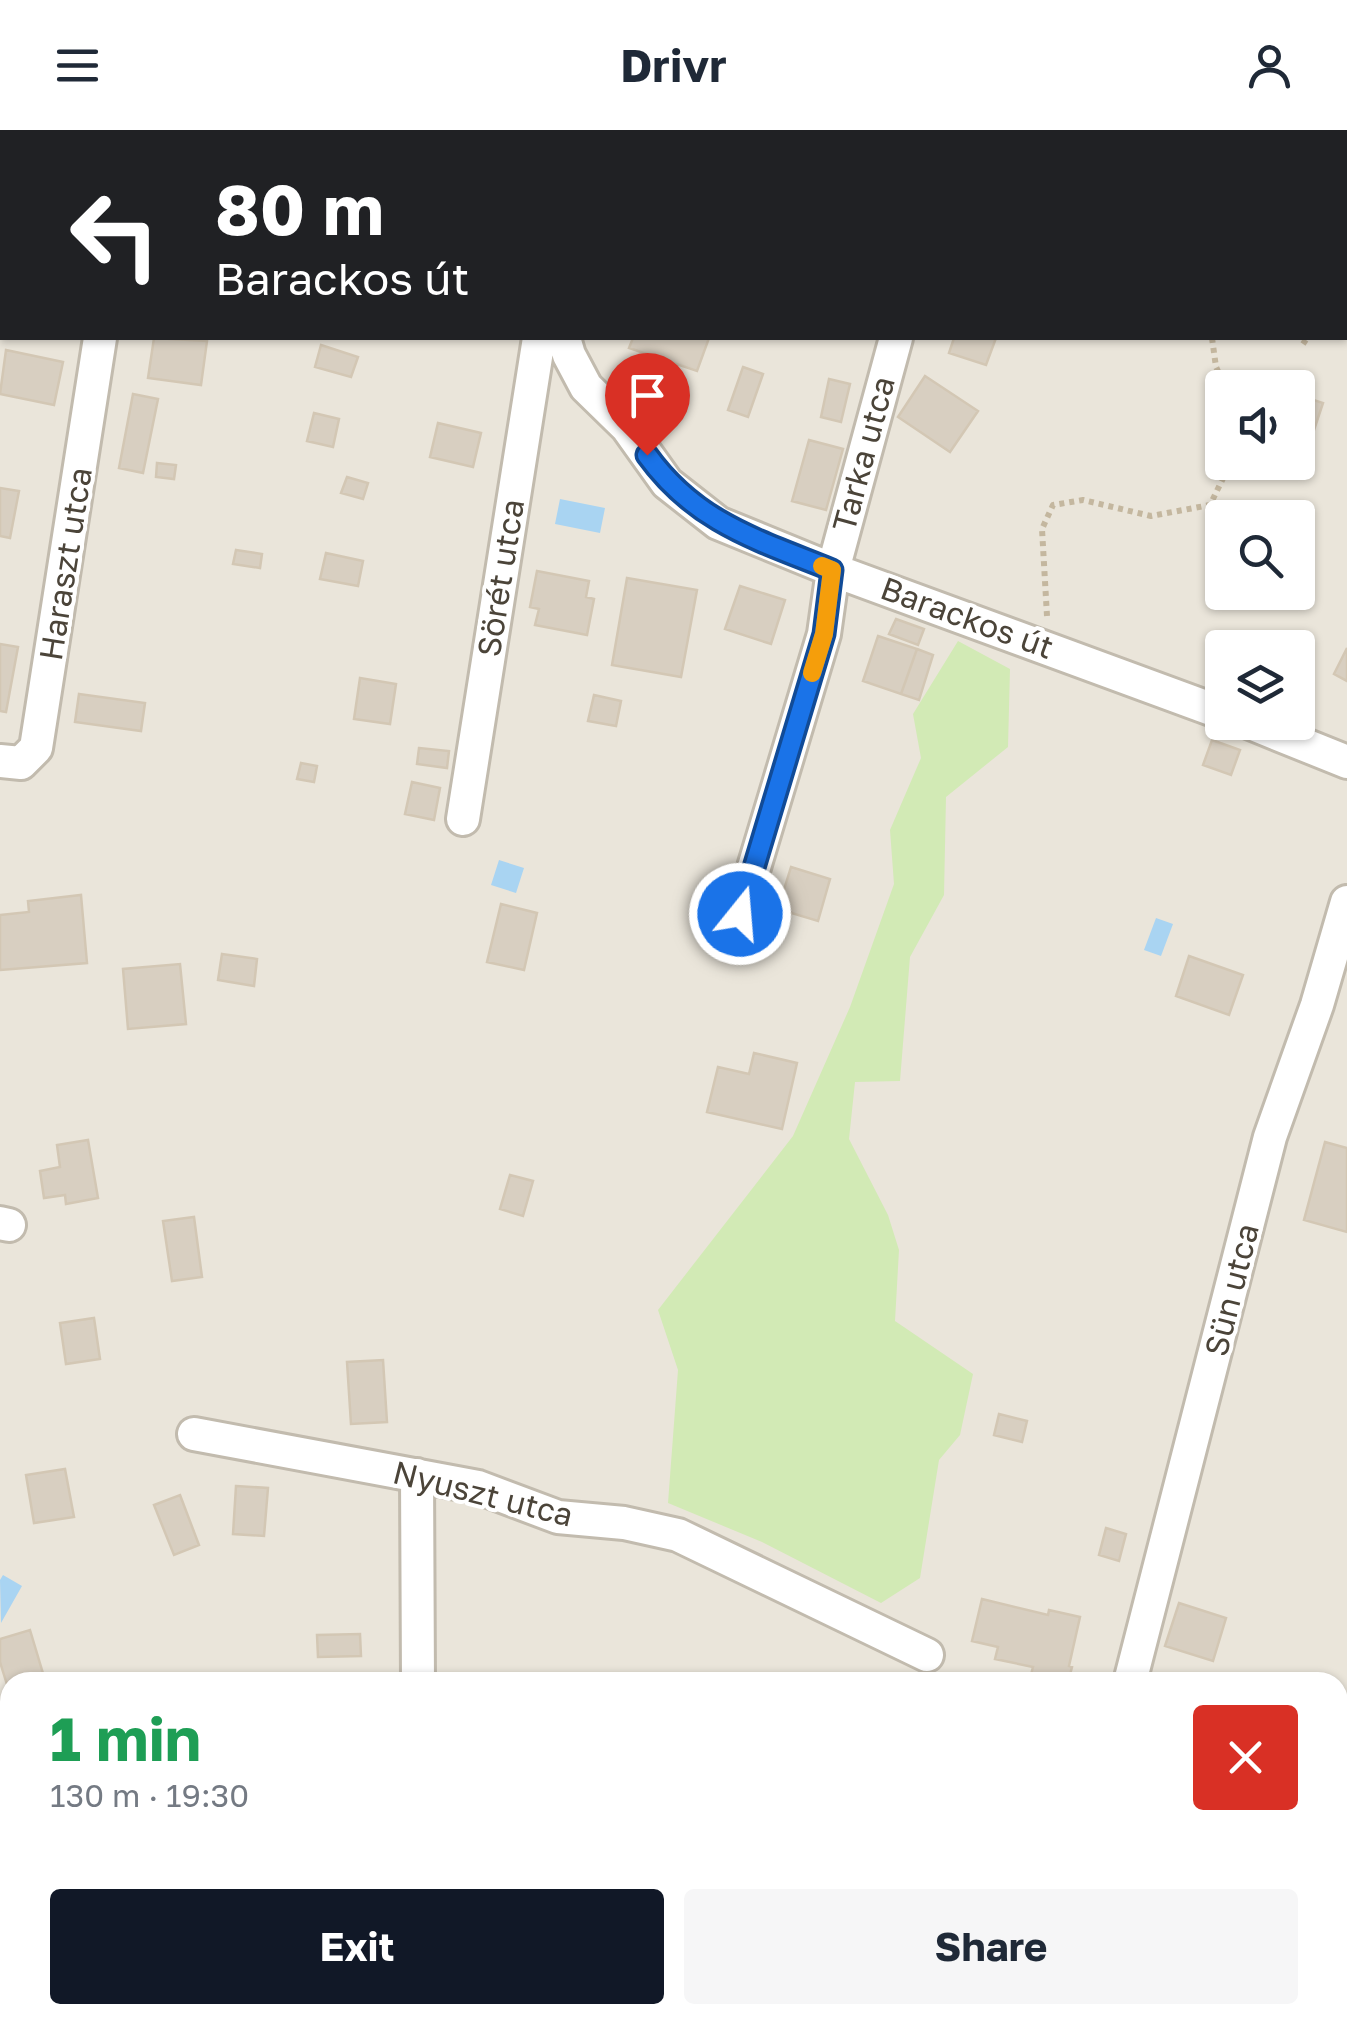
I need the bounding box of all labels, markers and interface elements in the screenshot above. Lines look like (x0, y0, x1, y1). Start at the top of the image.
icon: menu (50, 38, 105, 93)
text: Drivr (620, 38, 727, 92)
icon: person (1242, 38, 1297, 93)
text: 80 m (215, 166, 384, 250)
icon: left (50, 170, 180, 300)
text: Barackos út (215, 251, 469, 305)
pin (605, 353, 690, 456)
icon: arrive (620, 368, 675, 423)
map controls (1205, 370, 1315, 740)
button: sound (1205, 370, 1315, 480)
street label: Tarka utca (824, 372, 902, 535)
street label: Haraszt utca (31, 465, 99, 663)
street label: Sörét utca (469, 496, 531, 659)
button: search (1205, 500, 1315, 610)
street label: Barackos út (876, 568, 1059, 666)
button: layers (1205, 630, 1315, 740)
position arrow (688, 862, 792, 966)
street label: Sün utca (1196, 1220, 1266, 1360)
street label: Nyuszt utca (389, 1452, 577, 1534)
text: 1 min (50, 1702, 201, 1774)
button: close (1193, 1705, 1298, 1810)
text: 130 m · 19:30 (50, 1776, 249, 1814)
button: Exit (50, 1889, 664, 2004)
button: Share (684, 1889, 1298, 2004)

